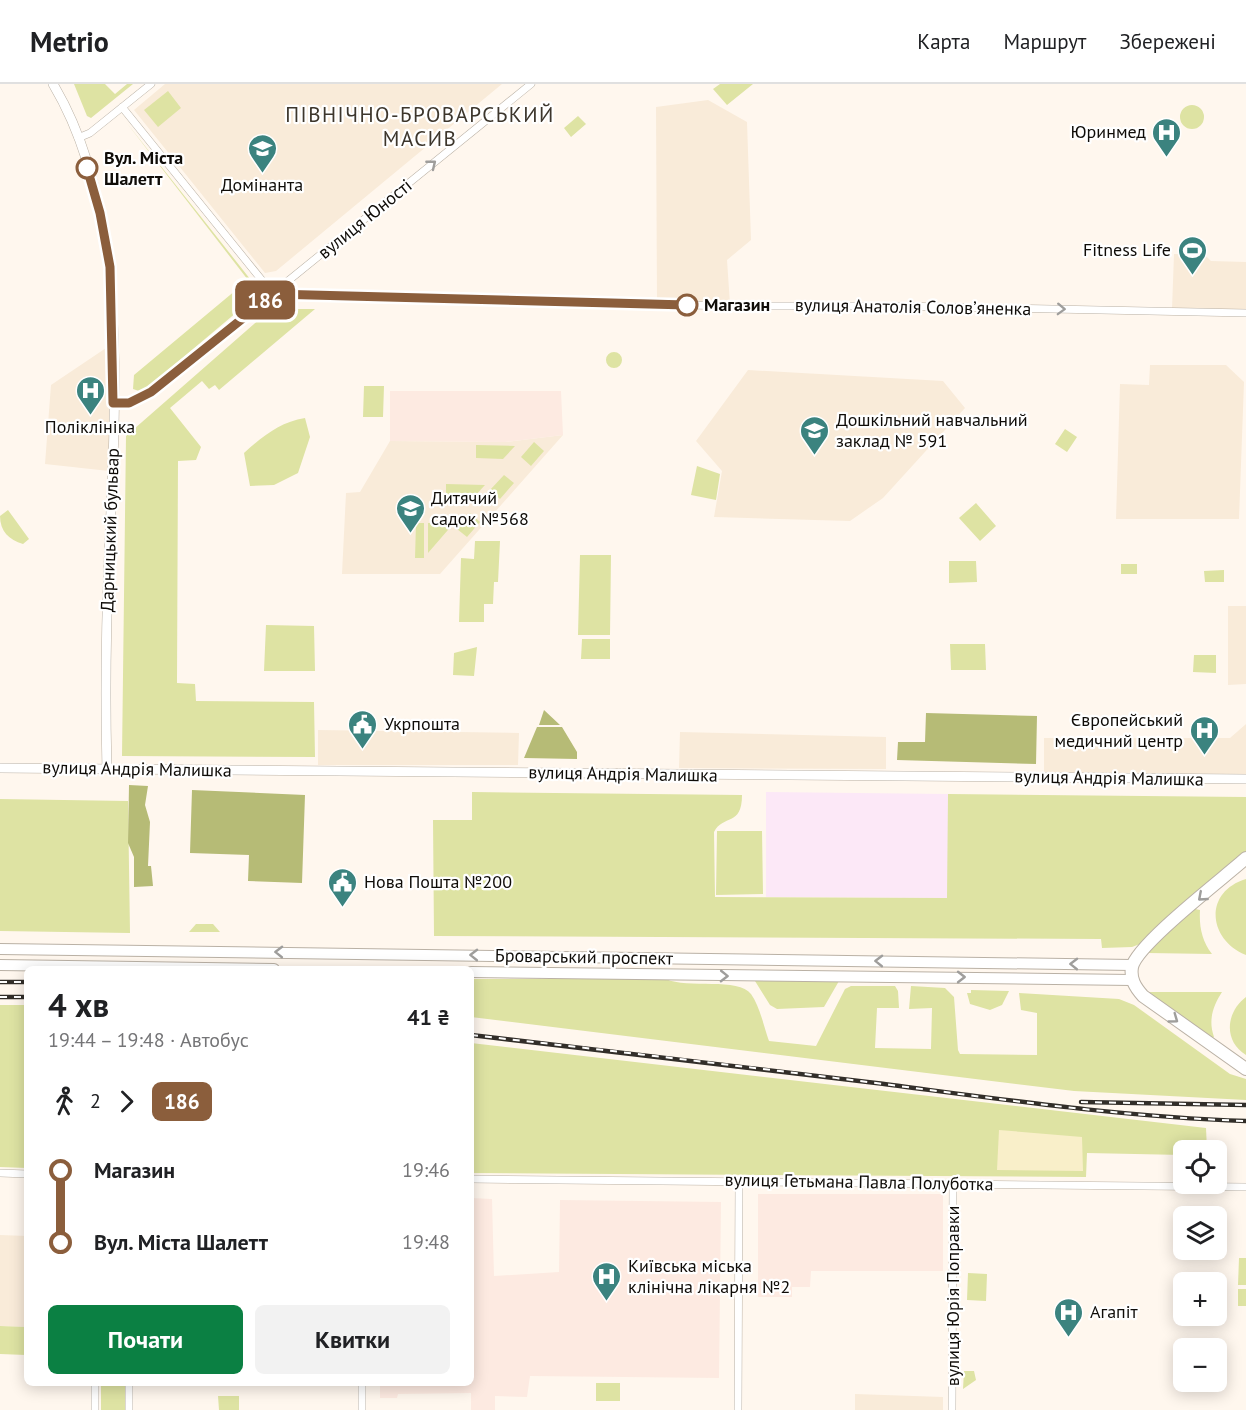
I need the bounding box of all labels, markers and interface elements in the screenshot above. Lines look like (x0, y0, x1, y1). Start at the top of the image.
text: Metrio (30, 23, 109, 60)
text: Карта (917, 28, 970, 55)
text: Маршрут (1003, 28, 1086, 55)
text: Збережені (1119, 28, 1216, 55)
district label: ПІВНІЧНО-БРОВАРСЬКИЙ МАСИВ (285, 101, 555, 152)
hospital icon: Юринмед (1151, 116, 1183, 158)
place label: Юринмед (1071, 120, 1146, 143)
school or university icon: Домінанта (246, 132, 278, 174)
place label: Вул. Міста Шалетт (104, 146, 183, 190)
marker: Вул. Міста Шалетт (76, 157, 98, 179)
one-way arrow (426, 160, 437, 171)
place label: Домінанта (221, 173, 303, 196)
street label: вулиця Юності (313, 174, 416, 264)
sports icon: Fitness Life (1176, 234, 1208, 276)
place label: Fitness Life (1083, 238, 1171, 261)
line badge: 186 (230, 280, 300, 320)
text: 186 (247, 287, 283, 314)
place label: Магазин (704, 293, 770, 316)
street label: вулиця Анатолія Соловʼяненка (795, 293, 1031, 320)
marker: Магазин (676, 294, 698, 316)
one-way arrow (1056, 303, 1065, 315)
hospital icon: Поліклініка (74, 374, 106, 416)
place label: Дошкільний навчальний заклад № 591 (836, 408, 1028, 452)
school or university icon: Дошкільний навчальний заклад № 591 (799, 414, 831, 456)
place label: Поліклініка (45, 415, 135, 438)
street label: Дарницький бульвар (95, 448, 124, 612)
place label: Дитячий садок №568 (431, 486, 529, 530)
school or university icon: Дитячий садок №568 (394, 492, 426, 534)
public building icon: Укрпошта (347, 708, 379, 750)
place label: Європейський медичний центр (1054, 708, 1183, 752)
place label: Укрпошта (384, 712, 460, 735)
hospital icon: Європейський медичний центр (1188, 714, 1220, 756)
street label: вулиця Андрія Малишка (42, 755, 232, 782)
street label: вулиця Андрія Малишка (528, 760, 718, 787)
street label: вулиця Андрія Малишка (1014, 764, 1204, 791)
public building icon: Нова Пошта №200 (327, 866, 359, 908)
place label: Нова Пошта №200 (364, 870, 512, 893)
one-way arrow (1198, 890, 1209, 901)
street label: Броварський проспект (495, 943, 674, 970)
one-way arrow (274, 946, 283, 958)
one-way arrow (469, 949, 478, 961)
one-way arrow (874, 955, 883, 967)
one-way arrow (1069, 958, 1078, 971)
one-way arrow (719, 969, 728, 982)
one-way arrow (956, 971, 965, 983)
text: 4 хв (48, 983, 109, 1026)
text: 41 ₴ (407, 1003, 450, 1031)
one-way arrow (1167, 1012, 1178, 1023)
text: 19:44 – 19:48 · Автобус (48, 1027, 249, 1053)
icon: walk (48, 1085, 81, 1118)
icon: forward (110, 1085, 143, 1118)
text: 2 (90, 1088, 101, 1114)
text: 186 (164, 1088, 200, 1115)
map controls (1173, 1140, 1227, 1392)
button: locate (1173, 1140, 1227, 1194)
text: Магазин (94, 1156, 175, 1184)
text: 19:46 (402, 1157, 450, 1183)
street label: вулиця Гетьмана Павла Полуботка (724, 1168, 994, 1195)
street label: вулиця Юрія Поправки (941, 1206, 964, 1386)
button: layers (1173, 1206, 1227, 1260)
text: Вул. Міста Шалетт (94, 1228, 268, 1256)
text: 19:48 (402, 1229, 450, 1255)
place label: Київська міська клінічна лікарня №2 (628, 1254, 790, 1298)
hospital icon: Київська міська клінічна лікарня №2 (591, 1260, 623, 1302)
button: + (1173, 1272, 1227, 1326)
hospital icon: Агапіт (1053, 1296, 1085, 1338)
place label: Агапіт (1090, 1300, 1139, 1323)
button: Почати (48, 1305, 243, 1374)
button: Квитки (255, 1305, 450, 1374)
button: − (1173, 1338, 1227, 1392)

